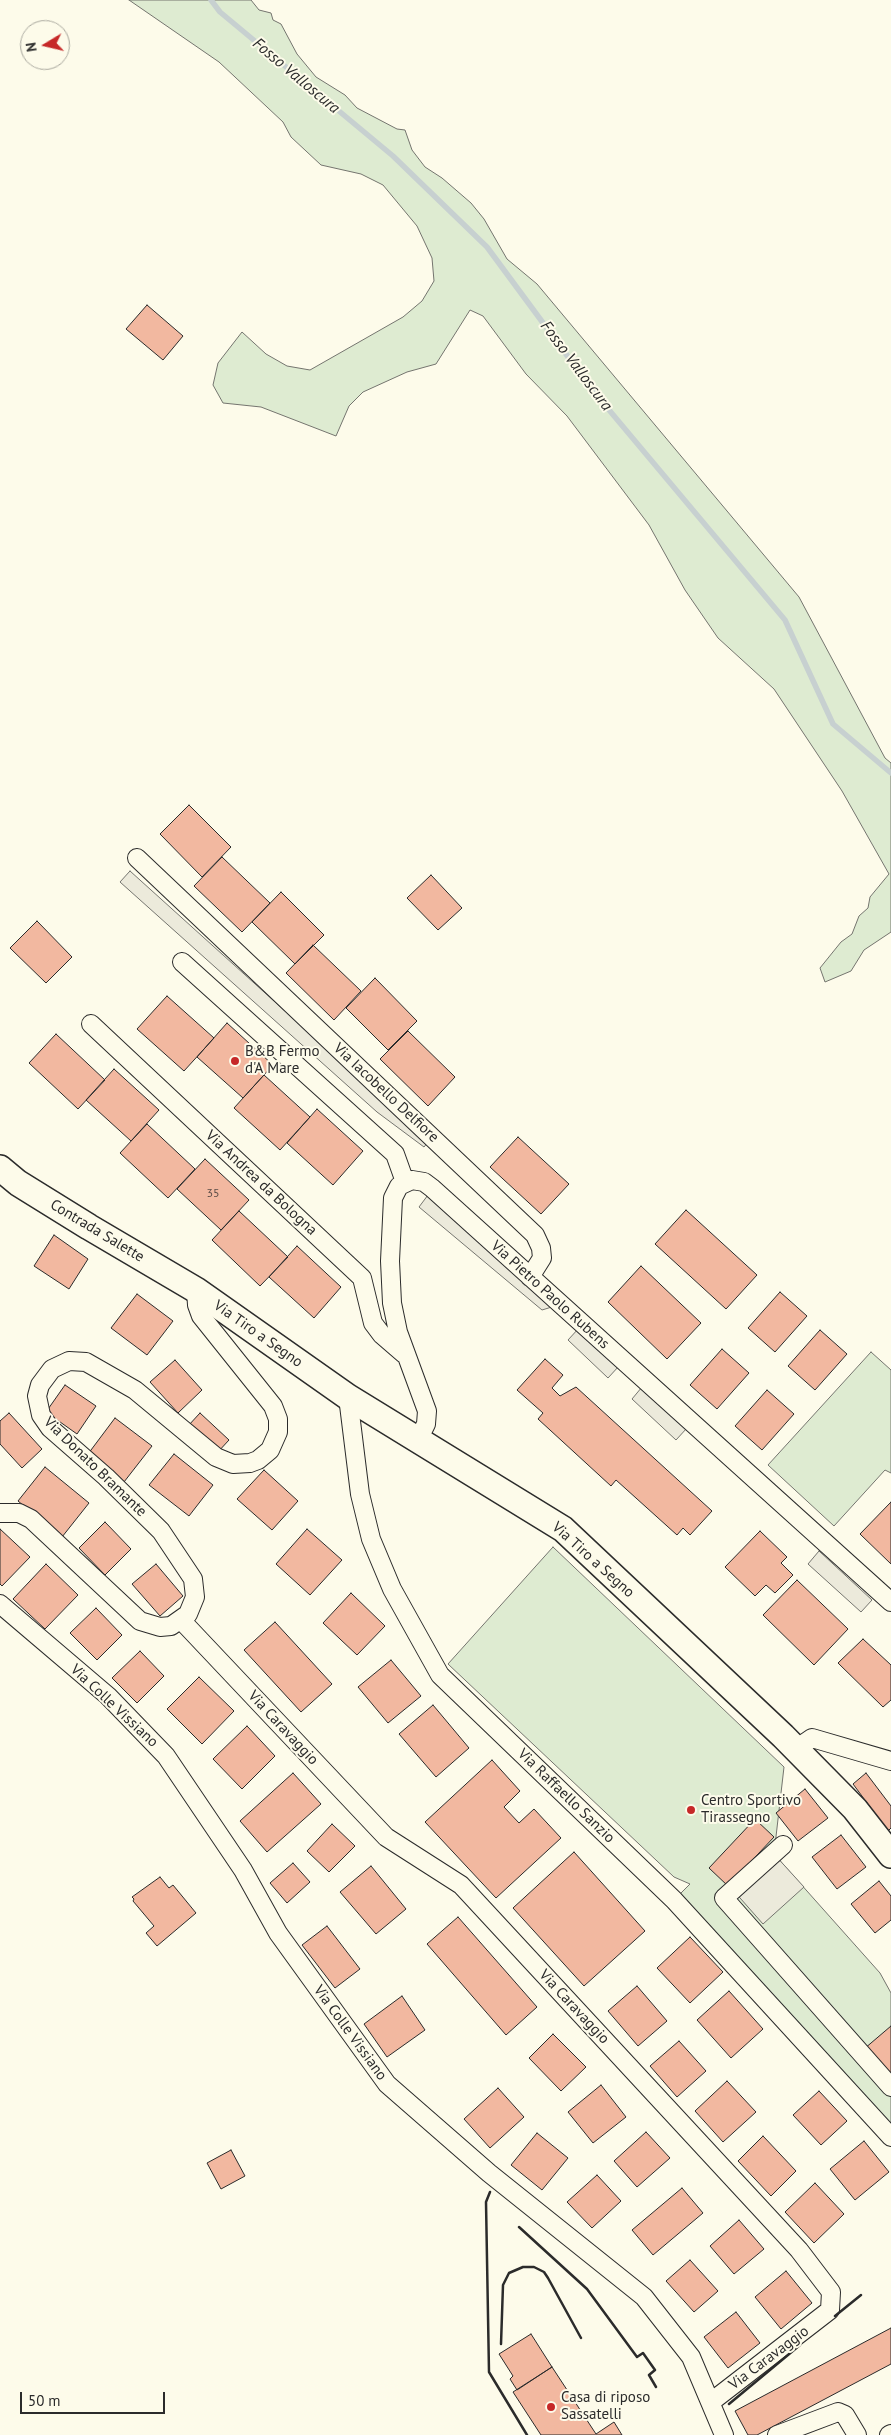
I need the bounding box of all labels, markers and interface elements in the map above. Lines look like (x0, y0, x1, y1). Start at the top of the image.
north arrow (20, 20, 70, 70)
water label: Fosso Valloscura (249, 34, 343, 118)
text: N (22, 41, 41, 53)
water label: Fosso Valloscura (536, 317, 616, 415)
street label: Via Iacobello Delfiore (330, 1040, 442, 1146)
place label: B&B Fermo d'A Mare (245, 1043, 319, 1078)
marker: B&B Fermo d'A Mare (229, 1055, 241, 1067)
street label: Via Andrea da Bologna (202, 1127, 320, 1239)
house number: 35 (206, 1187, 220, 1201)
street label: Contrada Salette (47, 1196, 147, 1266)
street label: Via Pietro Paolo Rubens (487, 1237, 613, 1353)
street label: Via Tiro a Segno (210, 1297, 306, 1371)
street label: Via Donato Bramante (40, 1413, 150, 1521)
street label: Via Tiro a Segno (548, 1518, 638, 1602)
street label: Via Colle Vissiano (66, 1661, 162, 1751)
street label: Via Caravaggio (244, 1687, 322, 1769)
street label: Via Raffaello Sanzio (514, 1745, 618, 1847)
place label: Centro Sportivo Tirassegno (701, 1792, 801, 1827)
marker: Centro Sportivo Tirassegno (685, 1804, 697, 1816)
street label: Via Caravaggio (535, 1966, 613, 2048)
street label: Via Colle Vissiano (309, 1982, 391, 2084)
street label: Via Caravaggio (726, 2322, 812, 2394)
scale bar (22, 2382, 168, 2414)
place label: Casa di riposo Sassatelli (561, 2389, 650, 2424)
text: 50 m (28, 2391, 61, 2410)
marker: Casa di riposo Sassatelli (545, 2401, 557, 2413)

